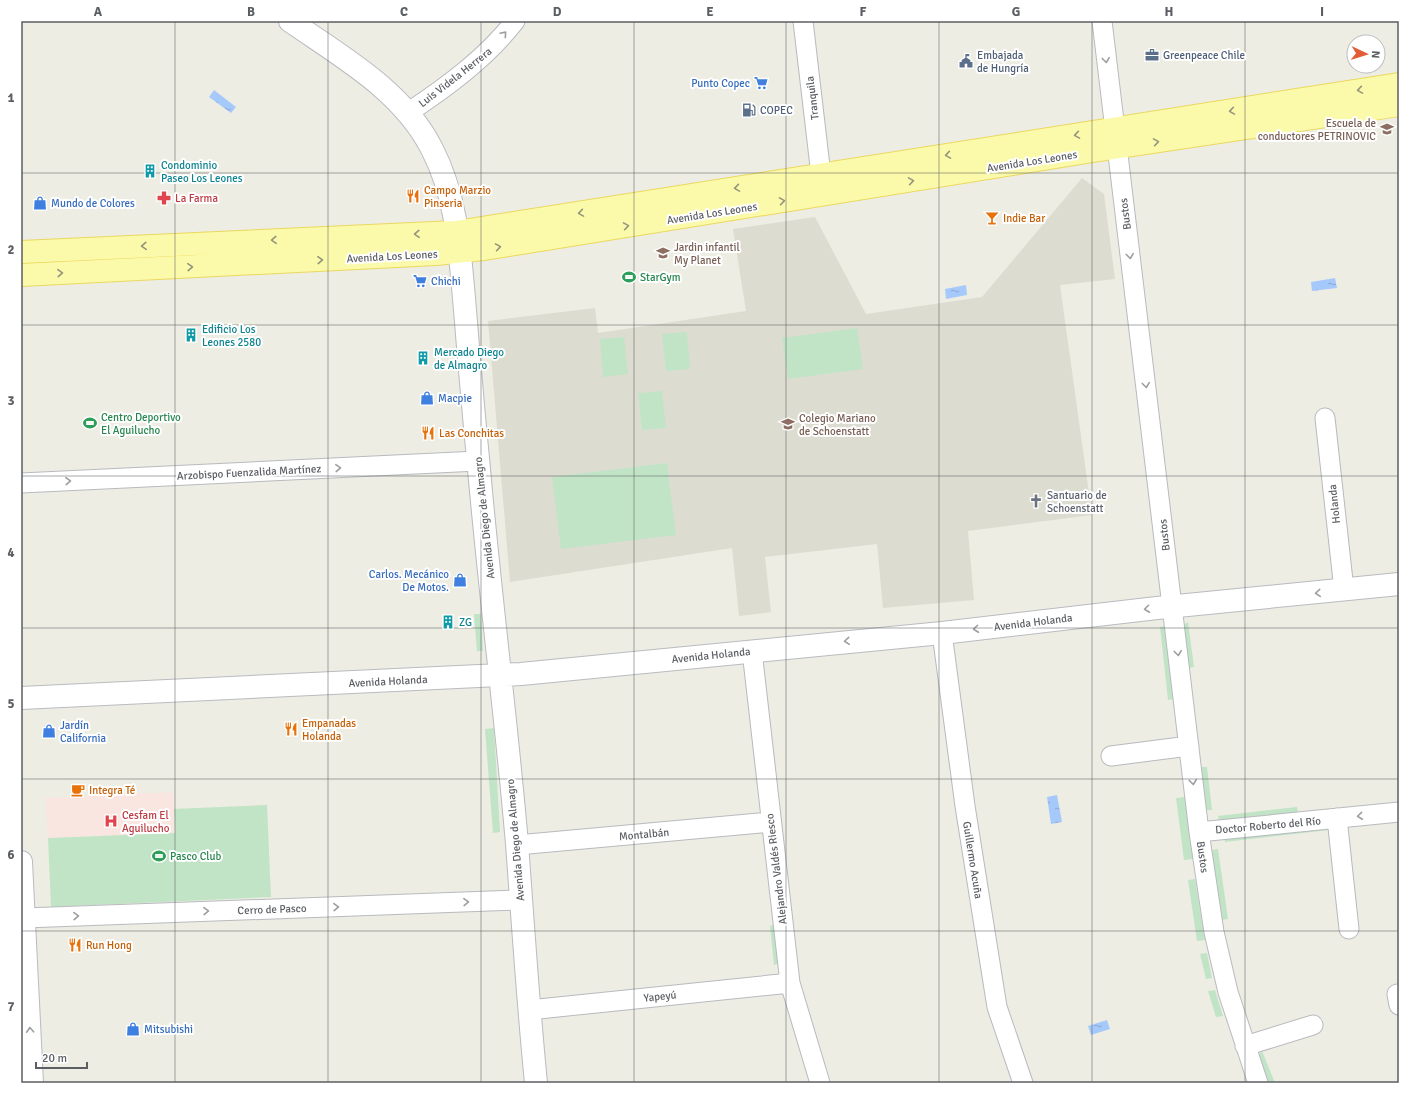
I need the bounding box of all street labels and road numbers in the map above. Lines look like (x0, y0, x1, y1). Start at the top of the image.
street label: Luis Videla Herrera (416, 44, 495, 110)
street label: Tranquila (803, 75, 822, 121)
street label: Avenida Los Leones (986, 148, 1078, 175)
street label: Bustos (1117, 197, 1134, 231)
street label: Avenida Los Leones (666, 200, 758, 227)
street label: Avenida Los Leones (346, 248, 438, 265)
street label: Avenida Diego de Almagro (472, 456, 497, 580)
street label: Arzobispo Fuenzalida Martínez (177, 462, 322, 483)
street label: Holanda (1326, 483, 1343, 524)
street label: Bustos (1156, 518, 1173, 551)
street label: Avenida Holanda (993, 611, 1074, 634)
street label: Avenida Holanda (671, 645, 751, 666)
street label: Avenida Holanda (348, 673, 428, 690)
street label: Avenida Diego de Almagro (504, 778, 527, 902)
street label: Alejandro Valdés Riesco (763, 812, 790, 925)
street label: Doctor Roberto del Río (1215, 814, 1322, 837)
street label: Guillermo Acuña (960, 820, 985, 900)
street label: Montalbán (618, 826, 670, 843)
street label: Bustos (1194, 840, 1211, 874)
street label: Cerro de Pasco (237, 902, 307, 917)
street label: Yapeyú (643, 988, 677, 1005)

